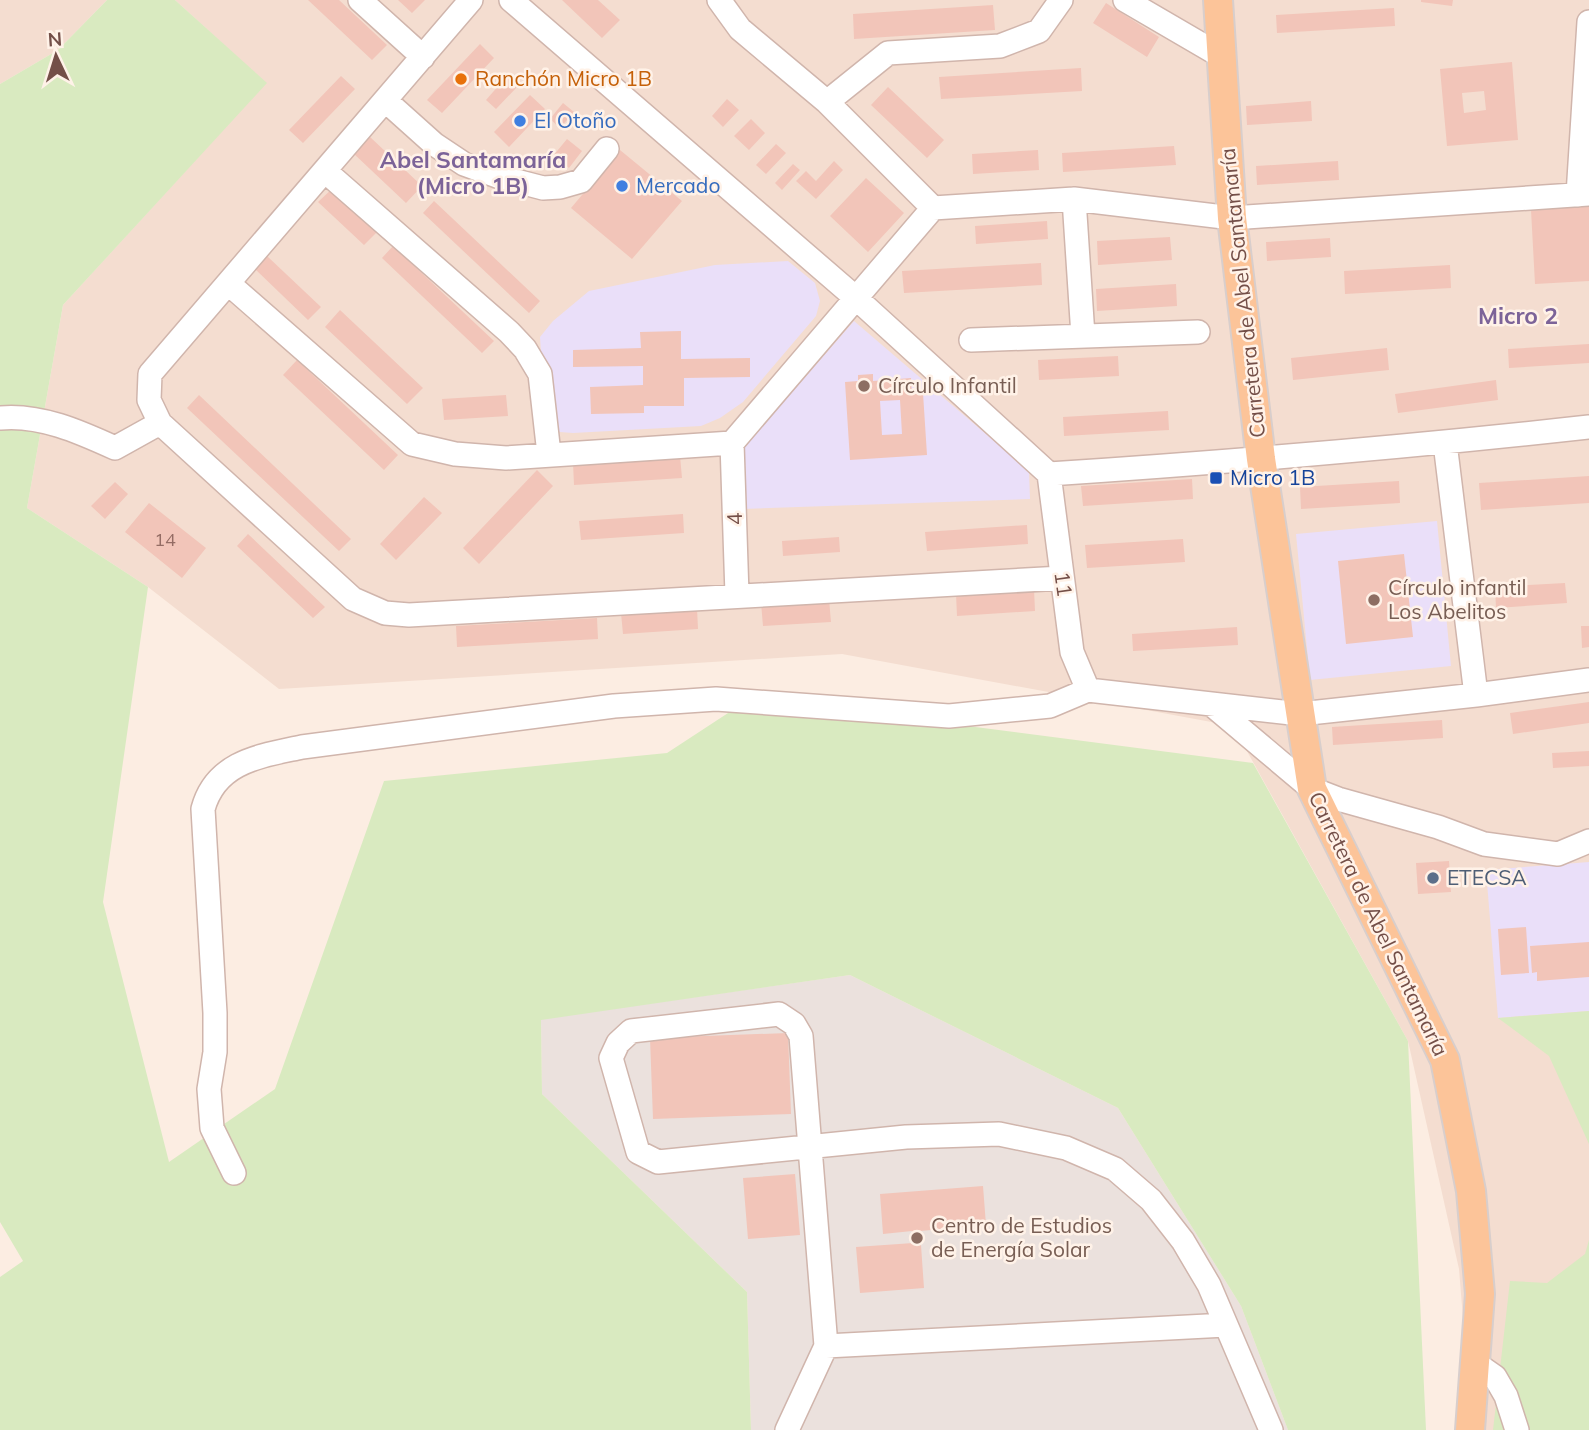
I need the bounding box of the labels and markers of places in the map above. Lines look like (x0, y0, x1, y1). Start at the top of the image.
place label: Ranchón Micro 1B (475, 65, 652, 91)
marker: Ranchón Micro 1B (453, 71, 469, 87)
place label: El Otoño (534, 107, 617, 133)
marker: El Otoño (512, 113, 528, 129)
place label: Mercado (636, 172, 720, 198)
marker: Mercado (614, 178, 630, 194)
place label: Círculo Infantil (878, 372, 1017, 398)
marker: Círculo Infantil (856, 378, 872, 394)
place label: Micro 1B (1230, 464, 1315, 490)
marker: Micro 1B (1208, 470, 1224, 486)
place label: Círculo infantil Los Abelitos (1388, 574, 1526, 624)
marker: Círculo infantil Los Abelitos (1366, 592, 1382, 608)
place label: ETECSA (1447, 864, 1527, 890)
marker: ETECSA (1425, 870, 1441, 886)
place label: Centro de Estudios de Energía Solar (931, 1212, 1112, 1262)
marker: Centro de Estudios de Energía Solar (909, 1230, 925, 1246)

